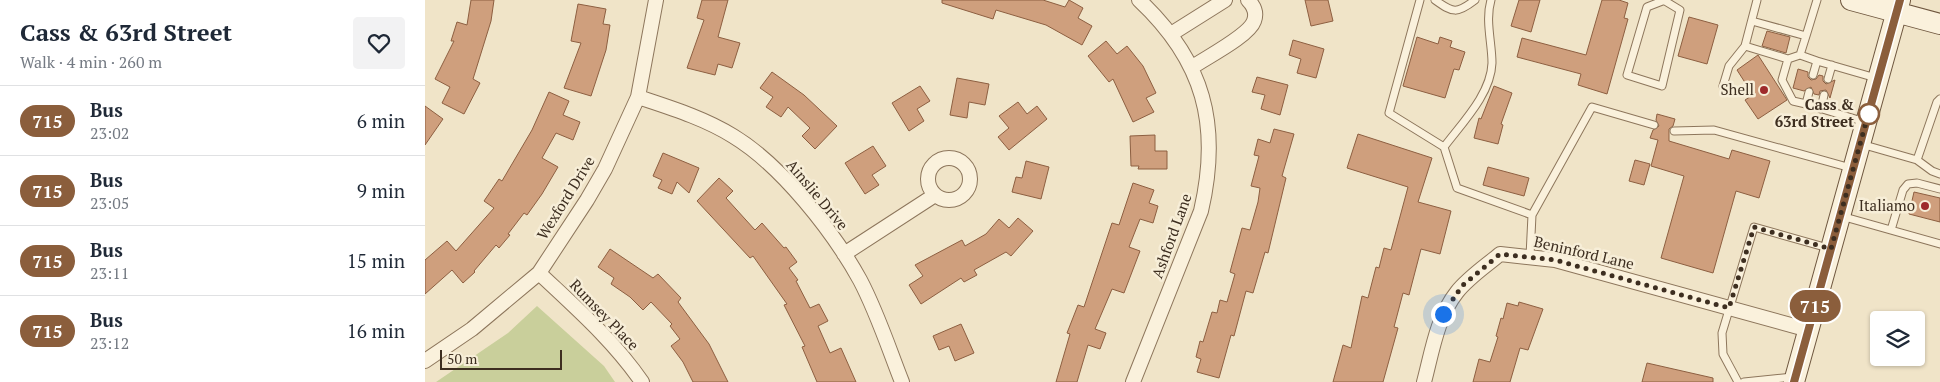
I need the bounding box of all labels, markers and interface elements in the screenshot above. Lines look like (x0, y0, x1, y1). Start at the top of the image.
text: Cass & 63rd Street (20, 16, 232, 48)
button: heart (353, 17, 405, 69)
text: Walk · 4 min · 260 m (20, 51, 162, 73)
place label: Shell (1721, 79, 1754, 99)
marker: Shell (1758, 84, 1770, 96)
place label: Cass & 63rd Street (1775, 94, 1854, 131)
text: Bus (90, 97, 123, 122)
marker: Cass & 63rd Street (1858, 103, 1880, 125)
text: 6 min (357, 108, 405, 133)
text: 715 (32, 109, 63, 133)
text: 23:02 (90, 122, 129, 144)
street label: Wexford Drive (532, 152, 599, 243)
street label: Ainslie Drive (782, 155, 853, 234)
text: Bus (90, 167, 123, 192)
text: 9 min (357, 178, 405, 203)
text: 715 (32, 179, 63, 203)
street label: Ashford Lane (1146, 191, 1196, 281)
text: 23:05 (90, 192, 129, 214)
place label: Italiamo (1859, 195, 1915, 215)
marker: Italiamo (1919, 200, 1931, 212)
street label: Beninford Lane (1532, 231, 1636, 273)
text: Bus (90, 237, 123, 262)
text: 15 min (347, 248, 405, 273)
text: 715 (32, 249, 63, 273)
text: 23:11 (90, 262, 129, 284)
street label: Rumsey Place (566, 274, 644, 354)
line badge: 715 (1786, 290, 1844, 322)
text: 715 (1800, 294, 1830, 318)
your location (1431, 302, 1456, 327)
text: Bus (90, 307, 123, 332)
map controls (1870, 311, 1925, 366)
button: layers (1870, 311, 1925, 366)
text: 16 min (347, 318, 405, 343)
text: 715 (32, 319, 63, 343)
text: 23:12 (90, 332, 129, 354)
scale bar (440, 347, 563, 370)
text: 50 m (447, 349, 477, 368)

